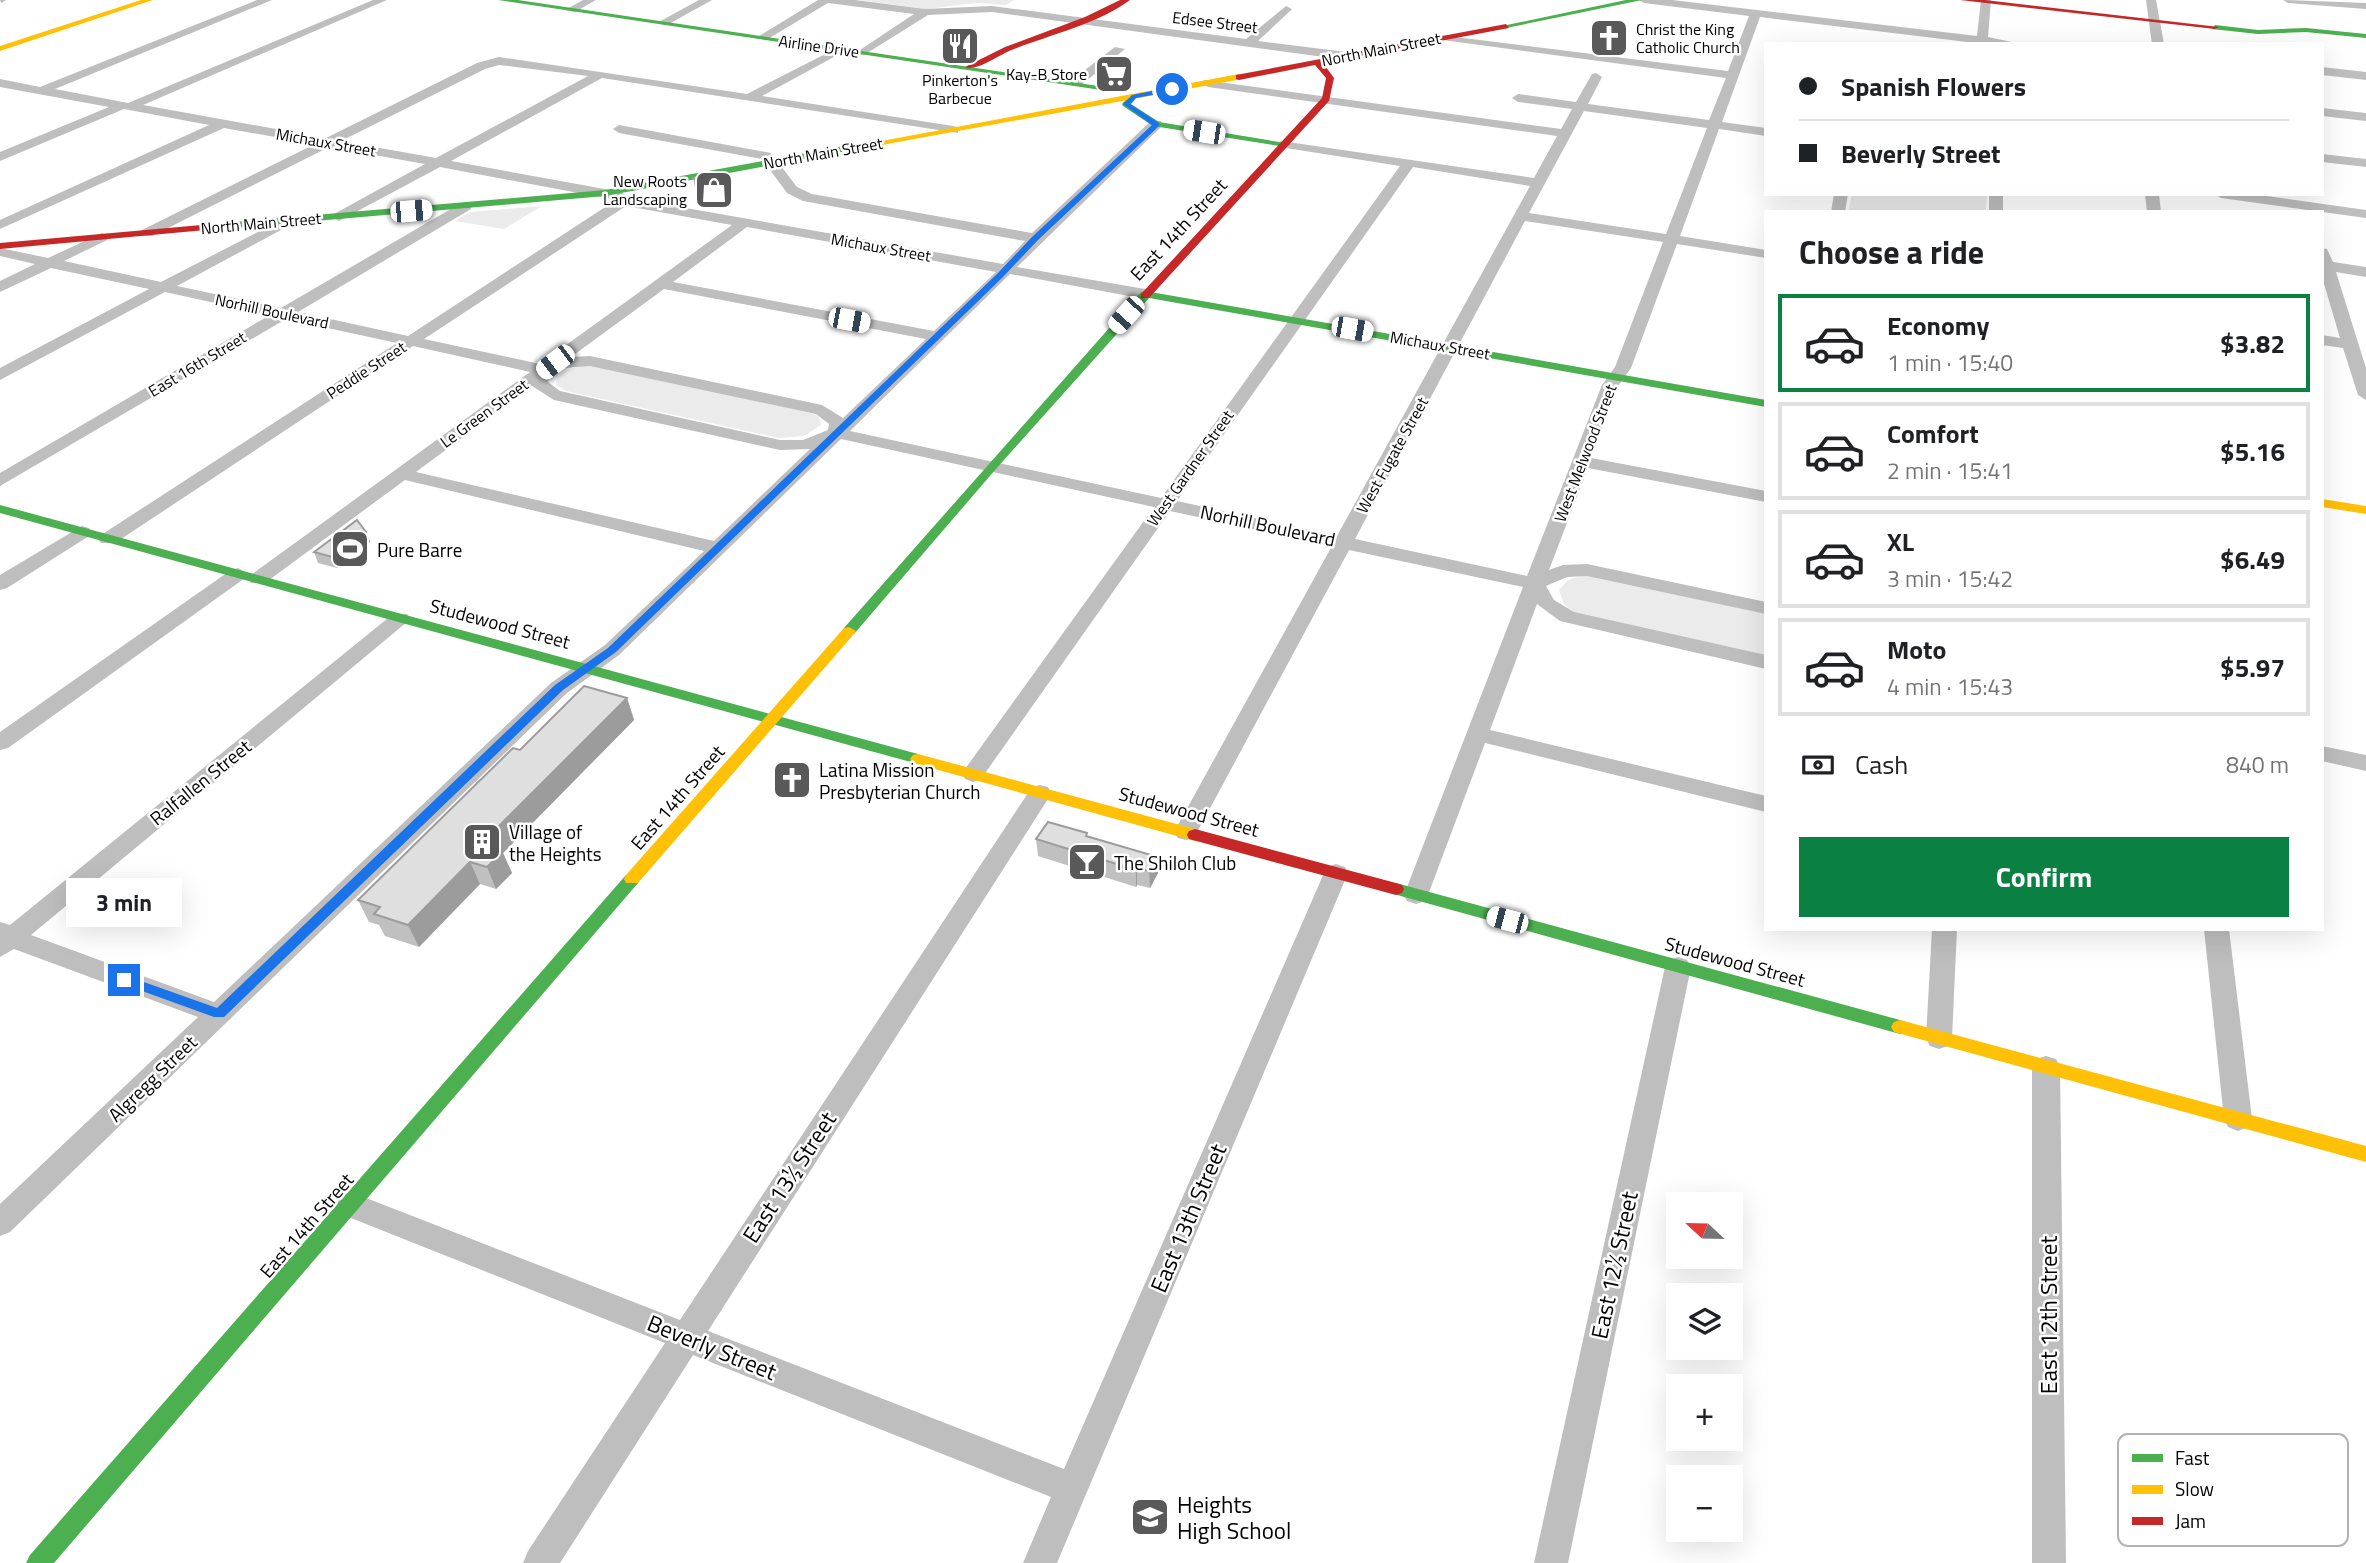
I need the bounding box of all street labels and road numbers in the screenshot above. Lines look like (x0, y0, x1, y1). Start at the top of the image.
street label: Edsee Street (1171, 5, 1259, 39)
street label: North Main Street (1319, 26, 1443, 72)
street label: Airline Drive (777, 28, 861, 64)
street label: Michaux Street (274, 121, 378, 163)
street label: North Main Street (761, 131, 885, 175)
street label: East 14th Street (1123, 171, 1234, 287)
street label: North Main Street (200, 206, 323, 240)
street label: Michaux Street (829, 226, 933, 268)
street label: Norhill Boulevard (213, 287, 331, 335)
street label: Michaux Street (1388, 324, 1492, 366)
street label: East 16th Street (144, 325, 251, 403)
street label: Peddie Street (321, 335, 411, 405)
street label: Le Green Street (435, 373, 533, 453)
street label: West Melwood Street (1548, 380, 1622, 525)
street label: West Fugate Street (1350, 392, 1434, 518)
street label: West Gardner Street (1141, 405, 1239, 531)
street label: Norhill Boulevard (1198, 497, 1338, 553)
street label: Studewood Street (427, 590, 574, 656)
street label: Ralfallen Street (143, 732, 257, 832)
street label: East 14th Street (623, 738, 731, 856)
street label: Studewood Street (1116, 778, 1263, 844)
street label: Studewood Street (1662, 928, 1809, 994)
street label: Algregg Street (101, 1028, 203, 1128)
street label: East 13½ Street (733, 1104, 845, 1250)
street label: East 13th Street (1141, 1138, 1235, 1298)
street label: East 14th Street (252, 1166, 360, 1284)
street label: East 12½ Street (1581, 1188, 1647, 1342)
street label: East 12th Street (2031, 1236, 2066, 1394)
street label: Beverly Street (642, 1305, 782, 1389)

